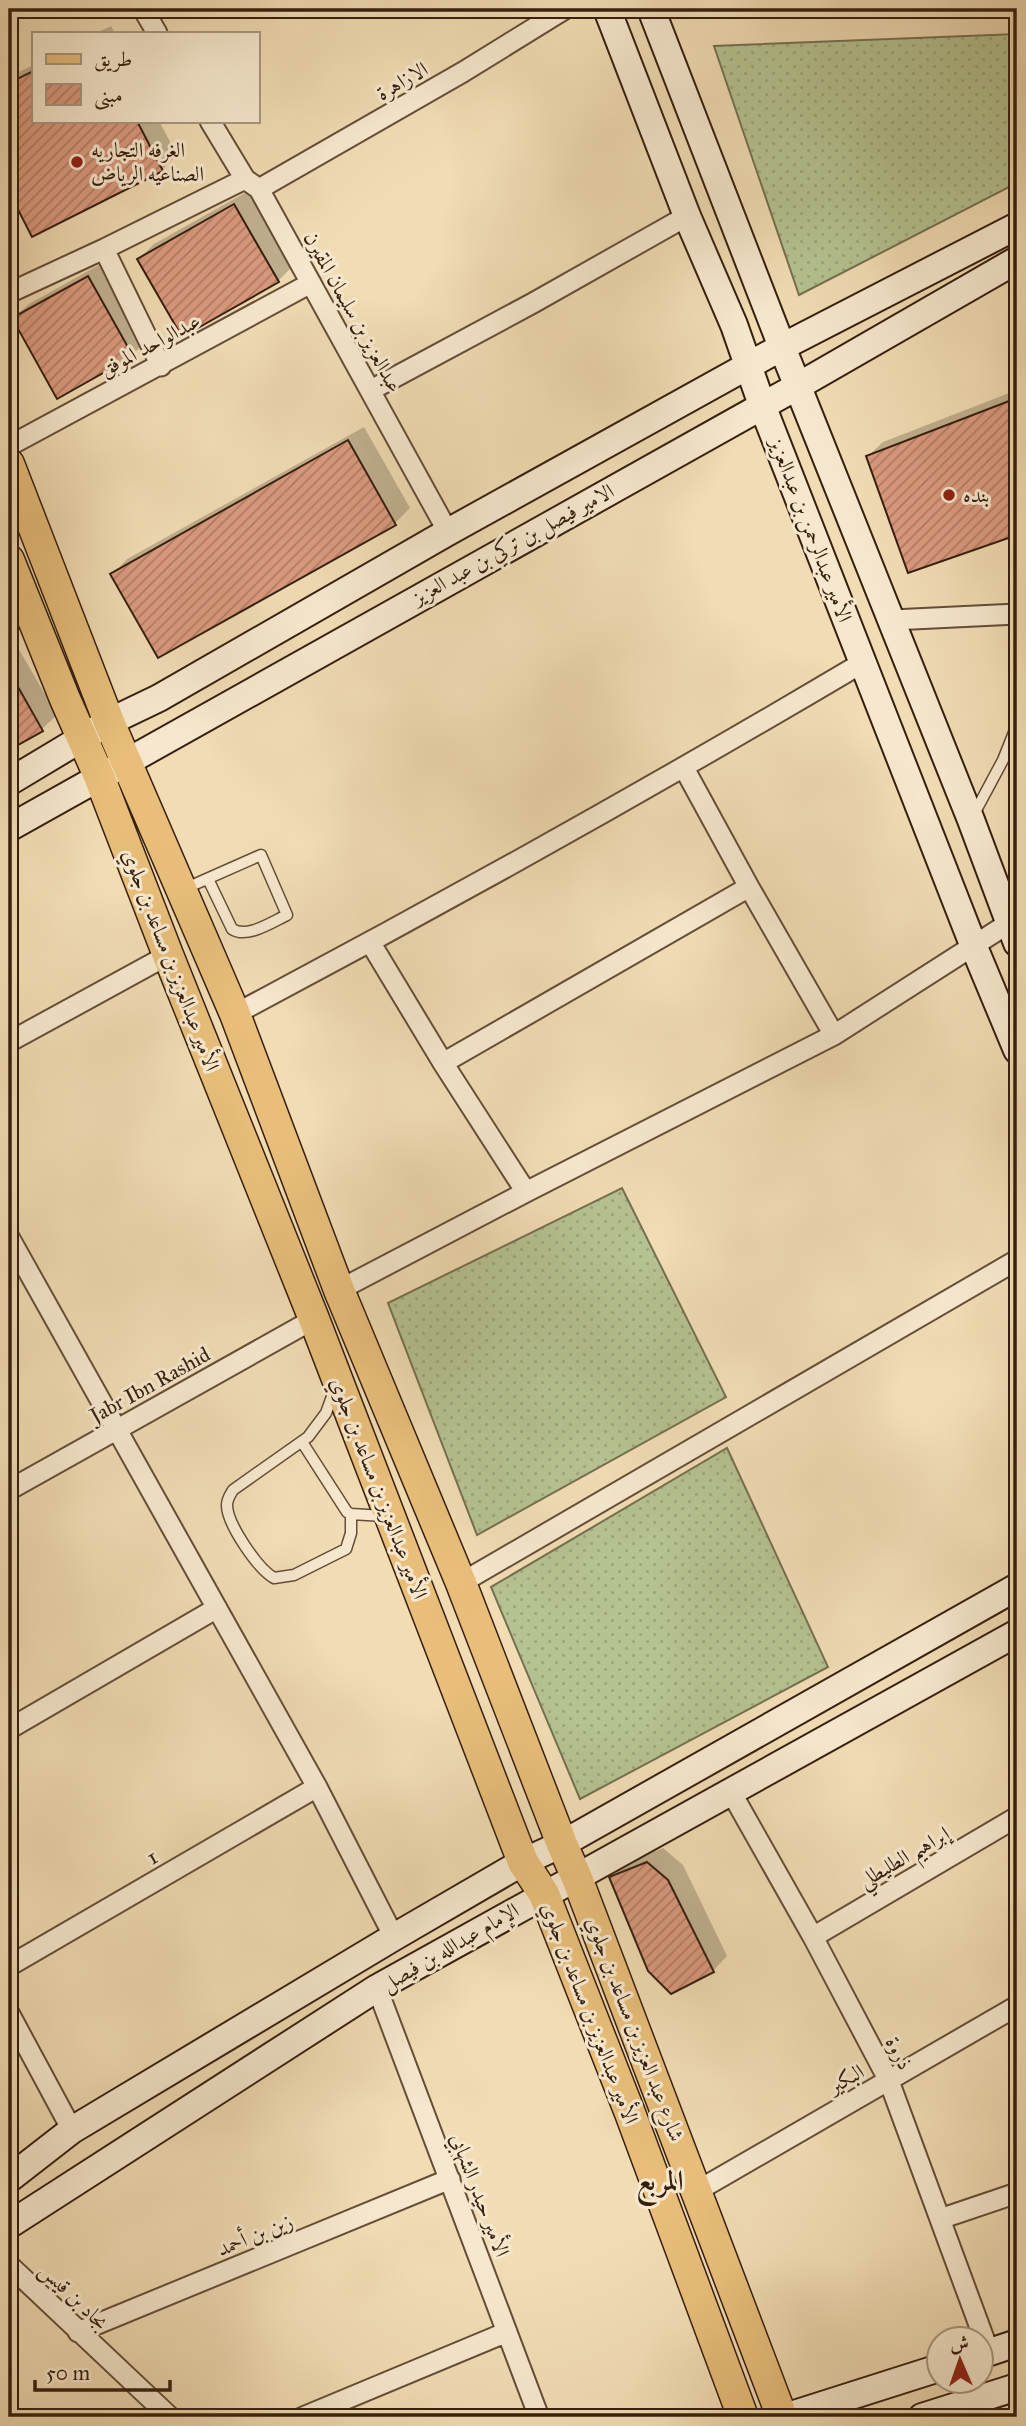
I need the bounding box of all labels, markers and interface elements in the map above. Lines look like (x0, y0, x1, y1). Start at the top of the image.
legend (32, 32, 259, 122)
text: طريق (94, 46, 132, 72)
street label: الازاهرة (372, 56, 432, 106)
text: مبنى (94, 82, 123, 110)
place label: الغرفه التجاريه الصناعيه الرياض (91, 137, 204, 187)
marker: الغرفه التجاريه الصناعيه الرياض (69, 154, 85, 170)
street label: عبدالعزيز بن سليمان المقيرن (298, 227, 408, 397)
street label: عبدالواحد الموفق (95, 308, 205, 382)
street label: الأمير عبدالرحمن بن عبدالعزيز (762, 432, 860, 626)
street label: الامير فيصل بن تركي بن عبد العزيز (406, 478, 620, 615)
place label: بنده (963, 482, 989, 508)
marker: بنده (941, 487, 957, 503)
street label: الأمير عبدالعزيز بن مساعد بن جلوي (114, 845, 227, 1076)
street label: Jabr Ibn Rashid (84, 1341, 215, 1430)
street label: الأمير عبدالعزيز بن مساعد بن جلوي (322, 1373, 435, 1604)
street label: إبراهيم الطليطلي (854, 1820, 960, 1900)
street label: 1 (142, 1844, 162, 1870)
street label: الإمام عبدالله بن فيصل (376, 1897, 526, 2001)
street label: الأمير عبدالعزيز بن مساعد بن جلوي (533, 1898, 646, 2129)
street label: شارع عبد العزيز بن مساعد بن جلوي (575, 1913, 690, 2147)
street label: ذروة (880, 2032, 918, 2074)
street label: البكير (822, 2058, 869, 2101)
street label: الأمير حيدر الشهابي (441, 2129, 517, 2262)
district label: المربع (636, 2163, 684, 2207)
street label: زين بن أحمد (212, 2206, 297, 2262)
street label: بجاد بن قيس (33, 2257, 114, 2336)
north arrow (925, 2324, 995, 2394)
text: ش (950, 2332, 969, 2355)
scale bar (35, 2349, 170, 2393)
text: 50 m (46, 2360, 91, 2386)

